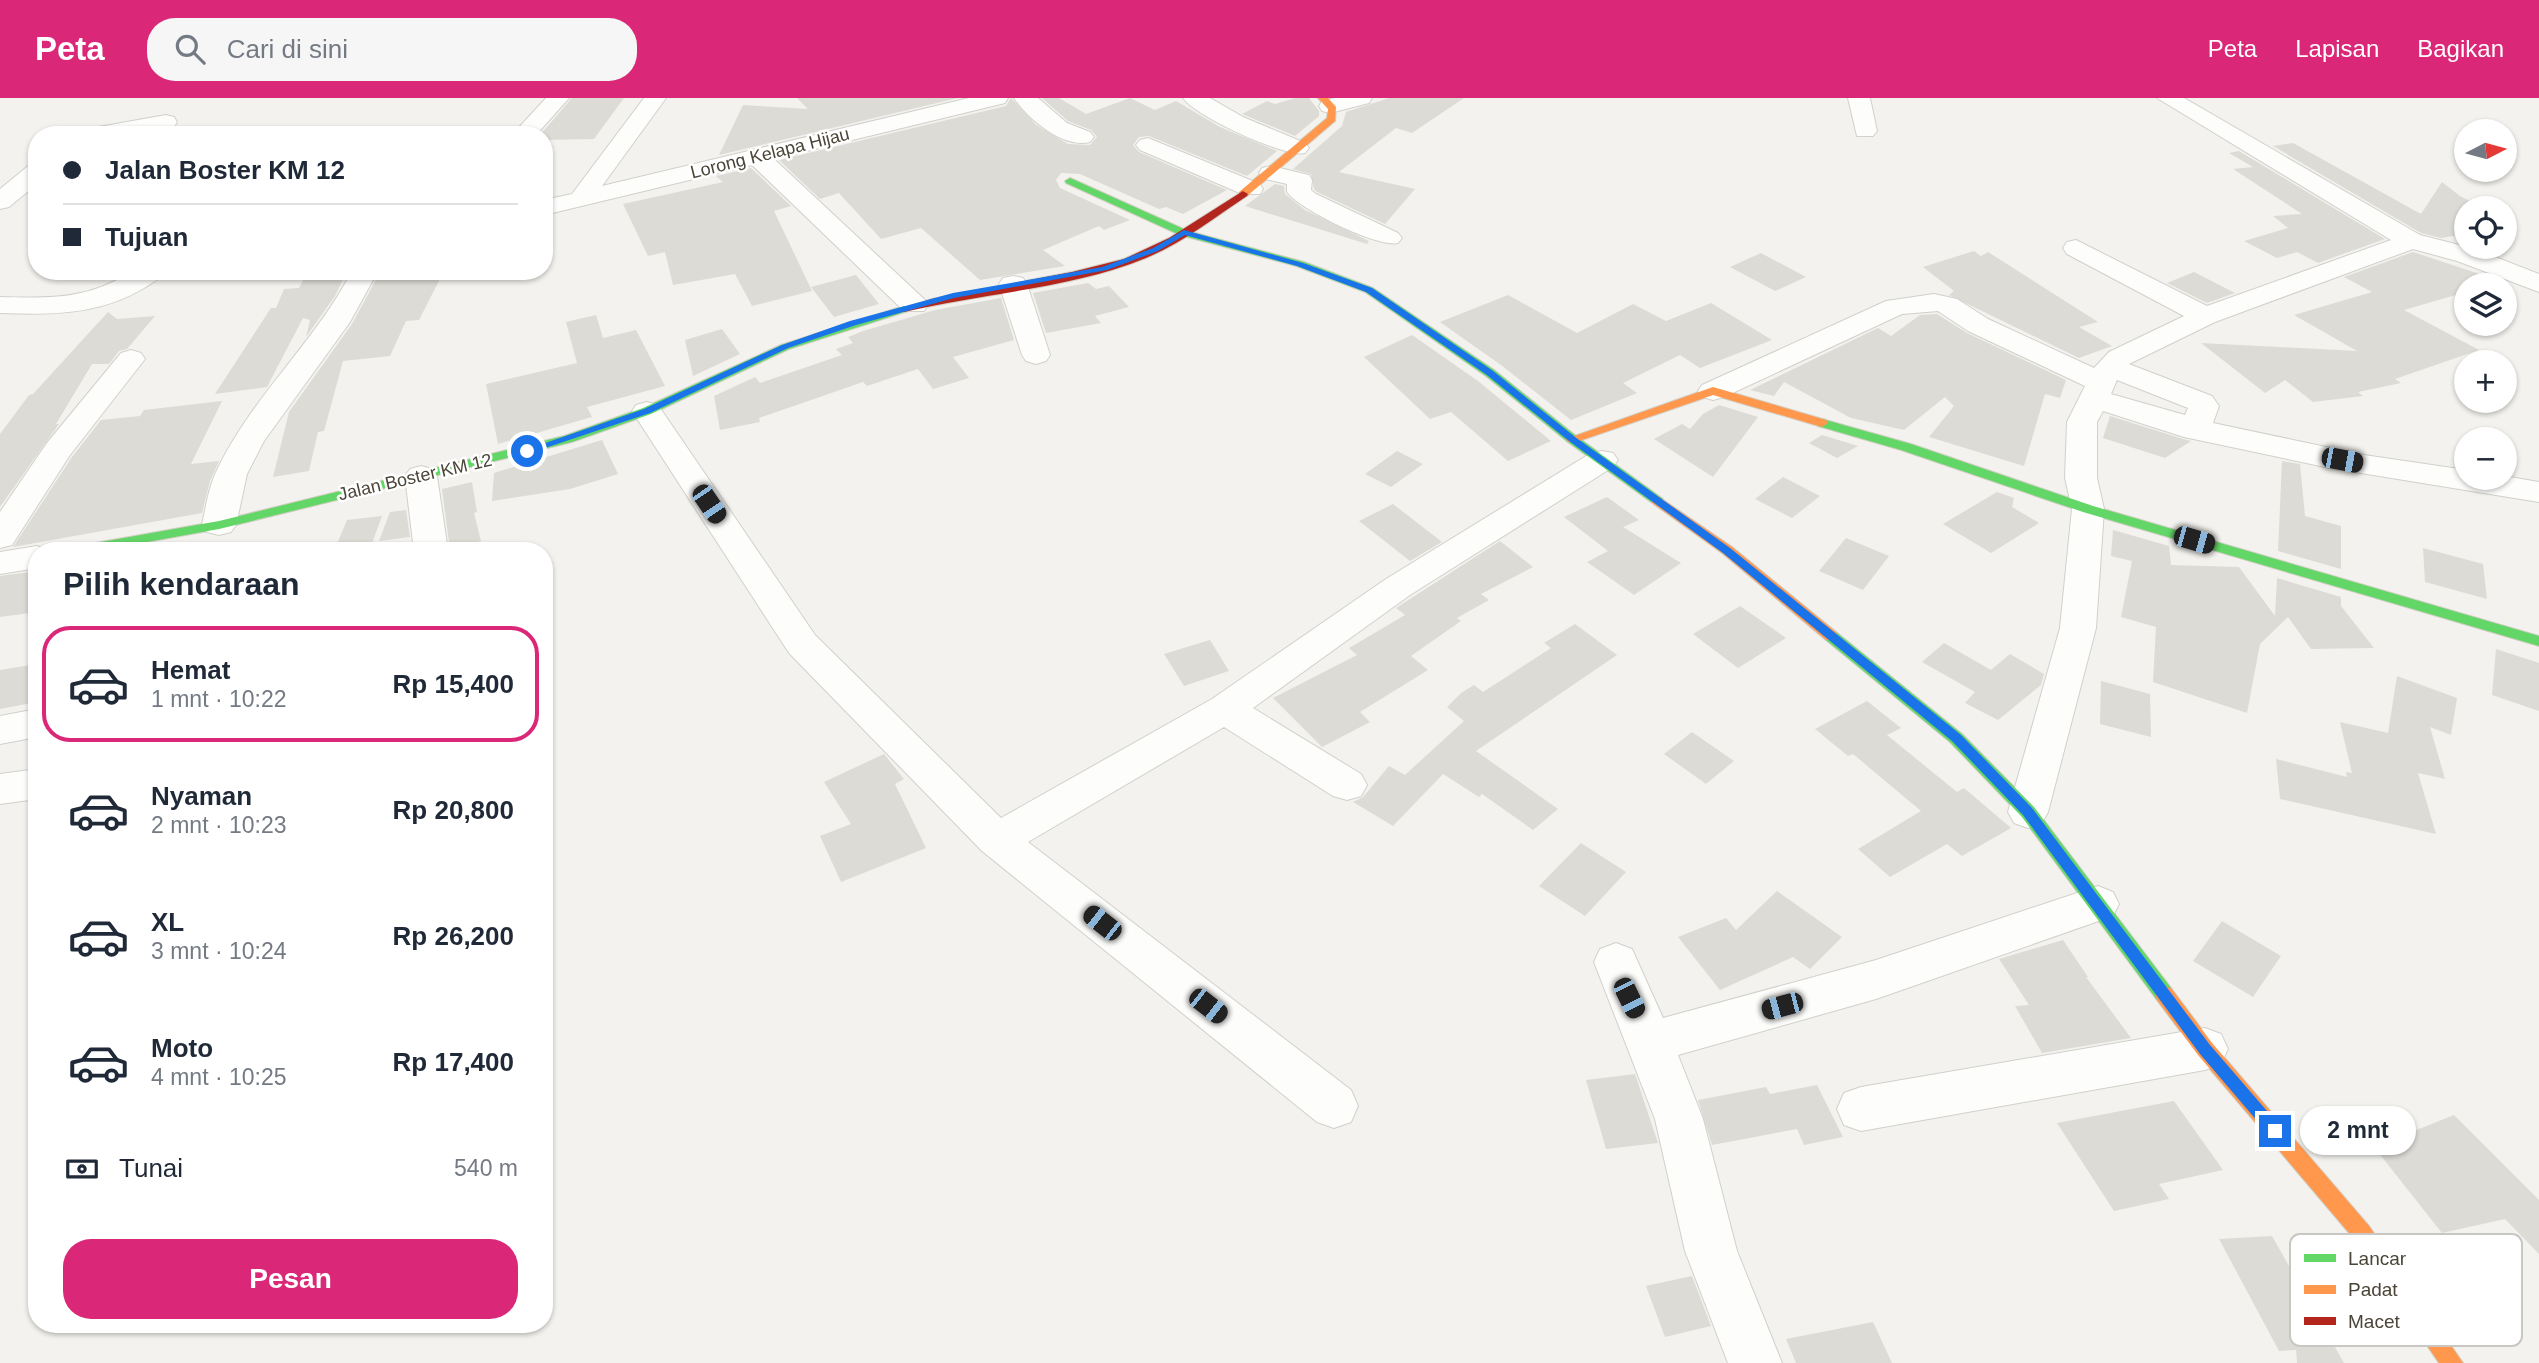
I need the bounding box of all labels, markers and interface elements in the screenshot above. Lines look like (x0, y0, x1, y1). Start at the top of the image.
search box (147, 18, 637, 81)
text: Peta (35, 30, 105, 67)
icon: search (171, 30, 209, 68)
text: Cari di sini (227, 34, 348, 64)
text: Peta (2208, 35, 2257, 62)
text: Lapisan (2295, 35, 2379, 62)
text: Bagikan (2417, 35, 2504, 62)
north arrow (2454, 119, 2516, 182)
map controls (2454, 119, 2517, 490)
street label: Lorong Kelapa Hijau (688, 124, 852, 182)
text: Jalan Boster KM 12 (105, 155, 345, 185)
button: locate (2454, 196, 2517, 259)
text: Tujuan (105, 222, 188, 252)
button: layers (2454, 273, 2517, 336)
button: + (2454, 350, 2517, 413)
button: − (2454, 427, 2517, 490)
route start (511, 435, 543, 467)
car (2320, 446, 2365, 474)
street label: Jalan Boster KM 12 (336, 450, 494, 504)
car (689, 481, 730, 527)
car (2171, 524, 2218, 556)
text: Pilih kendaraan (63, 566, 300, 602)
icon: car (67, 653, 130, 716)
text: Hemat (151, 655, 230, 685)
text: Rp 15,400 (393, 669, 514, 699)
text: 1 mnt · 10:22 (151, 686, 287, 712)
icon: car (67, 779, 130, 842)
text: Nyaman (151, 781, 252, 811)
text: Rp 20,800 (393, 795, 514, 825)
text: 2 mnt · 10:23 (151, 812, 287, 838)
car (1079, 902, 1126, 944)
icon: car (67, 905, 130, 968)
text: XL (151, 907, 184, 937)
text: Rp 26,200 (393, 921, 514, 951)
text: 3 mnt · 10:24 (151, 938, 287, 964)
car (1611, 975, 1648, 1021)
car (1185, 985, 1232, 1027)
car (1759, 990, 1806, 1022)
icon: car (67, 1031, 130, 1094)
text: Moto (151, 1033, 213, 1063)
text: Rp 17,400 (393, 1047, 514, 1077)
text: 4 mnt · 10:25 (151, 1064, 287, 1090)
callout: 2 mnt (2300, 1107, 2415, 1156)
route end (2259, 1115, 2291, 1147)
text: 2 mnt (2327, 1117, 2389, 1143)
icon: cash (63, 1150, 101, 1188)
text: Tunai (119, 1153, 183, 1183)
text: 540 m (454, 1155, 518, 1181)
legend (2290, 1234, 2522, 1346)
button: Pesan (63, 1239, 518, 1319)
text: Lancar (2348, 1248, 2407, 1269)
text: Padat (2348, 1279, 2398, 1300)
text: Macet (2348, 1311, 2400, 1332)

